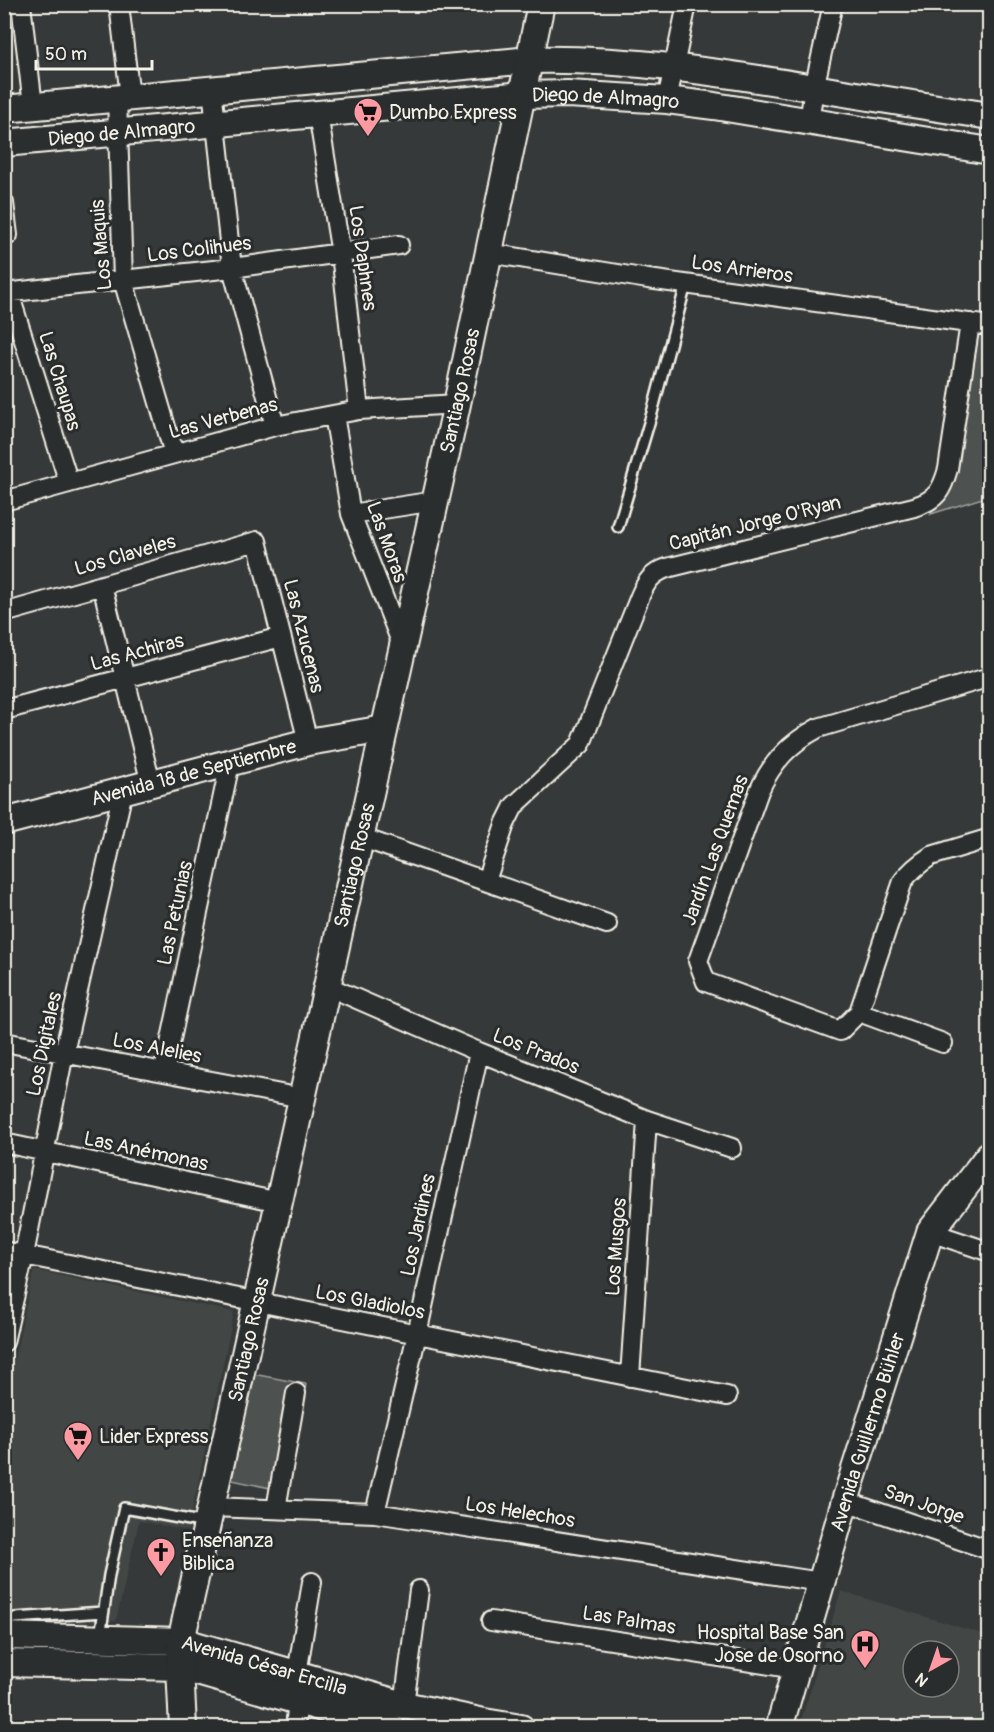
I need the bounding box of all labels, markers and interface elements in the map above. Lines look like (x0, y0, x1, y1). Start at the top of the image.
scale bar (36, 33, 152, 71)
text: 50 m (45, 43, 87, 66)
street label: Diego de Almagro (532, 82, 681, 114)
supermarket icon: Dumbo Express (352, 96, 384, 138)
place label: Dumbo Express (389, 100, 517, 125)
street label: Diego de Almagro (47, 113, 196, 151)
street label: Los Maquis (85, 199, 117, 291)
street label: Los Daphnes (343, 204, 383, 312)
street label: Los Colihues (145, 230, 253, 268)
street label: Los Arrieros (690, 249, 794, 289)
street label: Santiago Rosas (434, 326, 485, 456)
street label: Las Chaupas (33, 328, 87, 434)
street label: Las Verbenas (166, 391, 280, 445)
street label: Capitán Jorge O'Ryan (666, 490, 844, 556)
street label: Las Moras (361, 498, 413, 586)
street label: Los Claveles (72, 529, 179, 581)
street label: Las Azucenas (278, 577, 330, 695)
street label: Las Achiras (88, 628, 186, 676)
street label: Avenida 18 de Septiembre (88, 733, 299, 811)
street label: Jardín Las Quemas (676, 771, 754, 929)
street label: Santiago Rosas (328, 800, 380, 930)
street label: Las Petunias (152, 859, 198, 967)
street label: Los Digitales (21, 990, 67, 1098)
street label: Los Prados (489, 1022, 583, 1080)
street label: Los Alelies (110, 1027, 204, 1069)
street label: Las Anémonas (81, 1126, 211, 1176)
street label: Los Jardines (395, 1171, 441, 1279)
street label: Los Musgos (600, 1197, 632, 1297)
street label: Santiago Rosas (222, 1275, 274, 1404)
street label: Los Gladiolos (313, 1279, 427, 1325)
street label: Avenida Guillermo Bühler (824, 1329, 910, 1535)
supermarket icon: Lider Express (62, 1420, 94, 1462)
place label: Lider Express (99, 1424, 209, 1449)
street label: San Jorge (880, 1479, 968, 1529)
street label: Los Helechos (463, 1491, 577, 1533)
place label: Enseñanza Biblica (182, 1528, 273, 1576)
church icon: Enseñanza Biblica (145, 1536, 177, 1578)
street label: Las Palmas (581, 1600, 678, 1640)
place label: Hospital Base San Jose de Osorno (697, 1620, 844, 1668)
hospital icon: Hospital Base San Jose de Osorno (849, 1628, 881, 1670)
street label: Avenida César Ercilla (179, 1629, 350, 1701)
north arrow (901, 1639, 961, 1699)
text: N (911, 1668, 933, 1691)

